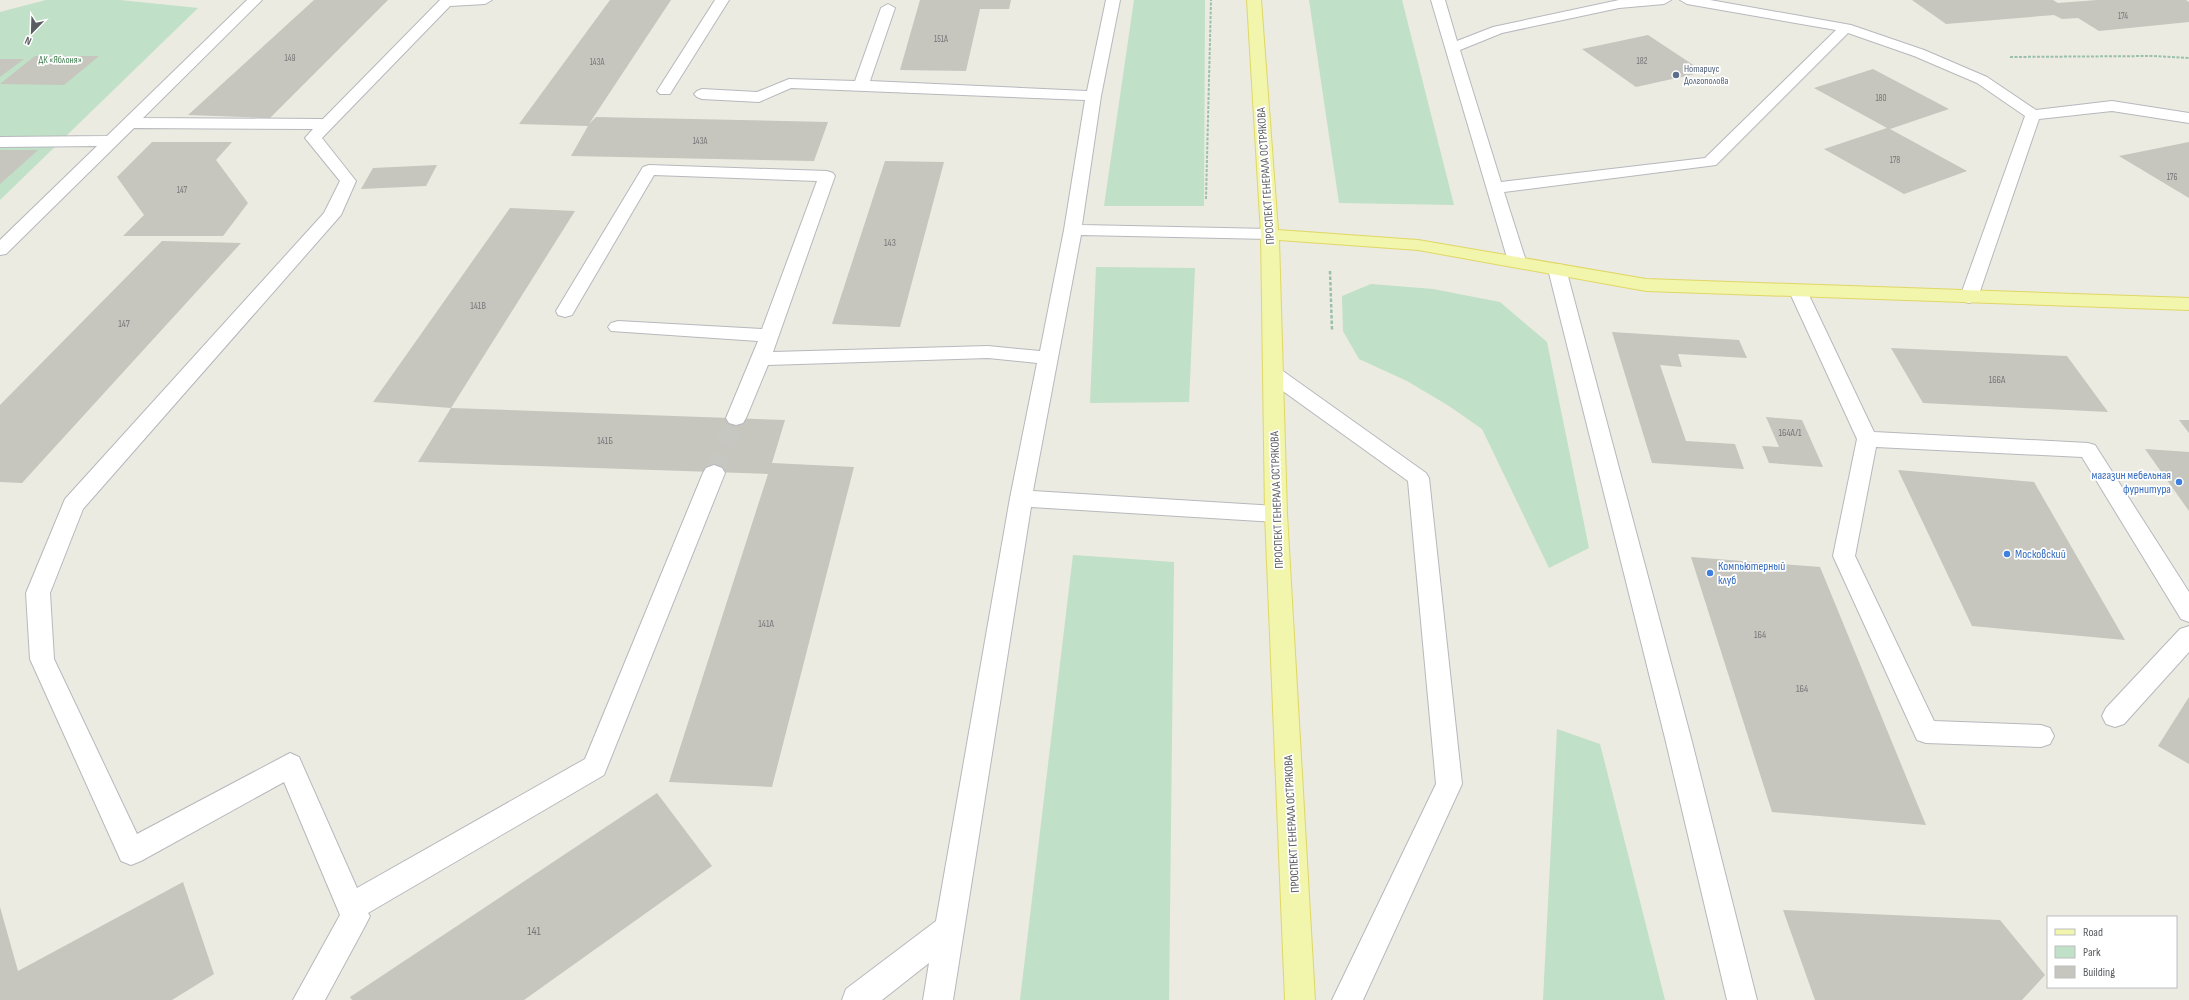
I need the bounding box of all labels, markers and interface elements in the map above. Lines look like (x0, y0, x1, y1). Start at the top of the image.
house number: 174 (2118, 11, 2128, 22)
north arrow (12, 12, 52, 52)
text: N (23, 34, 34, 48)
house number: 151А (934, 34, 948, 45)
house number: 149 (285, 53, 295, 64)
park label: ДК «Яблоня» (38, 54, 82, 66)
house number: 182 (1637, 56, 1648, 67)
house number: 143А (590, 57, 604, 68)
place label: Нотариус Долгополова (1684, 63, 1729, 87)
marker: Нотариус Долгополова (1671, 70, 1681, 80)
house number: 180 (1875, 93, 1887, 104)
street label: ПРОСПЕКТ ГЕНЕРАЛА ОСТРЯКОВА (1254, 106, 1278, 245)
house number: 143А (693, 136, 707, 147)
house number: 178 (1890, 155, 1900, 166)
house number: 176 (2167, 172, 2177, 183)
house number: 147 (177, 185, 188, 196)
house number: 143 (884, 237, 896, 249)
house number: 141В (470, 300, 486, 312)
house number: 147 (118, 318, 130, 330)
house number: 166А (1989, 374, 2006, 386)
house number: 164А/1 (1778, 427, 1802, 439)
street label: ПРОСПЕКТ ГЕНЕРАЛА ОСТРЯКОВА (1267, 430, 1287, 569)
house number: 141Б (597, 435, 613, 447)
place label: магазин мебельная фурнитура (2092, 468, 2171, 497)
marker: магазин мебельная фурнитура (2174, 477, 2184, 487)
place label: Московский (2015, 547, 2066, 562)
marker: Московский (2002, 549, 2012, 559)
place label: Компьютерный клуб (1718, 559, 1785, 588)
marker: Компьютерный клуб (1705, 568, 1715, 578)
house number: 141А (758, 618, 775, 630)
house number: 164 (1754, 629, 1766, 641)
house number: 164 (1796, 683, 1808, 695)
street label: ПРОСПЕКТ ГЕНЕРАЛА ОСТРЯКОВА (1281, 754, 1303, 893)
legend (2047, 916, 2177, 988)
house number: 141 (527, 924, 542, 939)
text: Road (2083, 925, 2103, 940)
text: Park (2083, 945, 2101, 960)
text: Building (2083, 965, 2115, 980)

